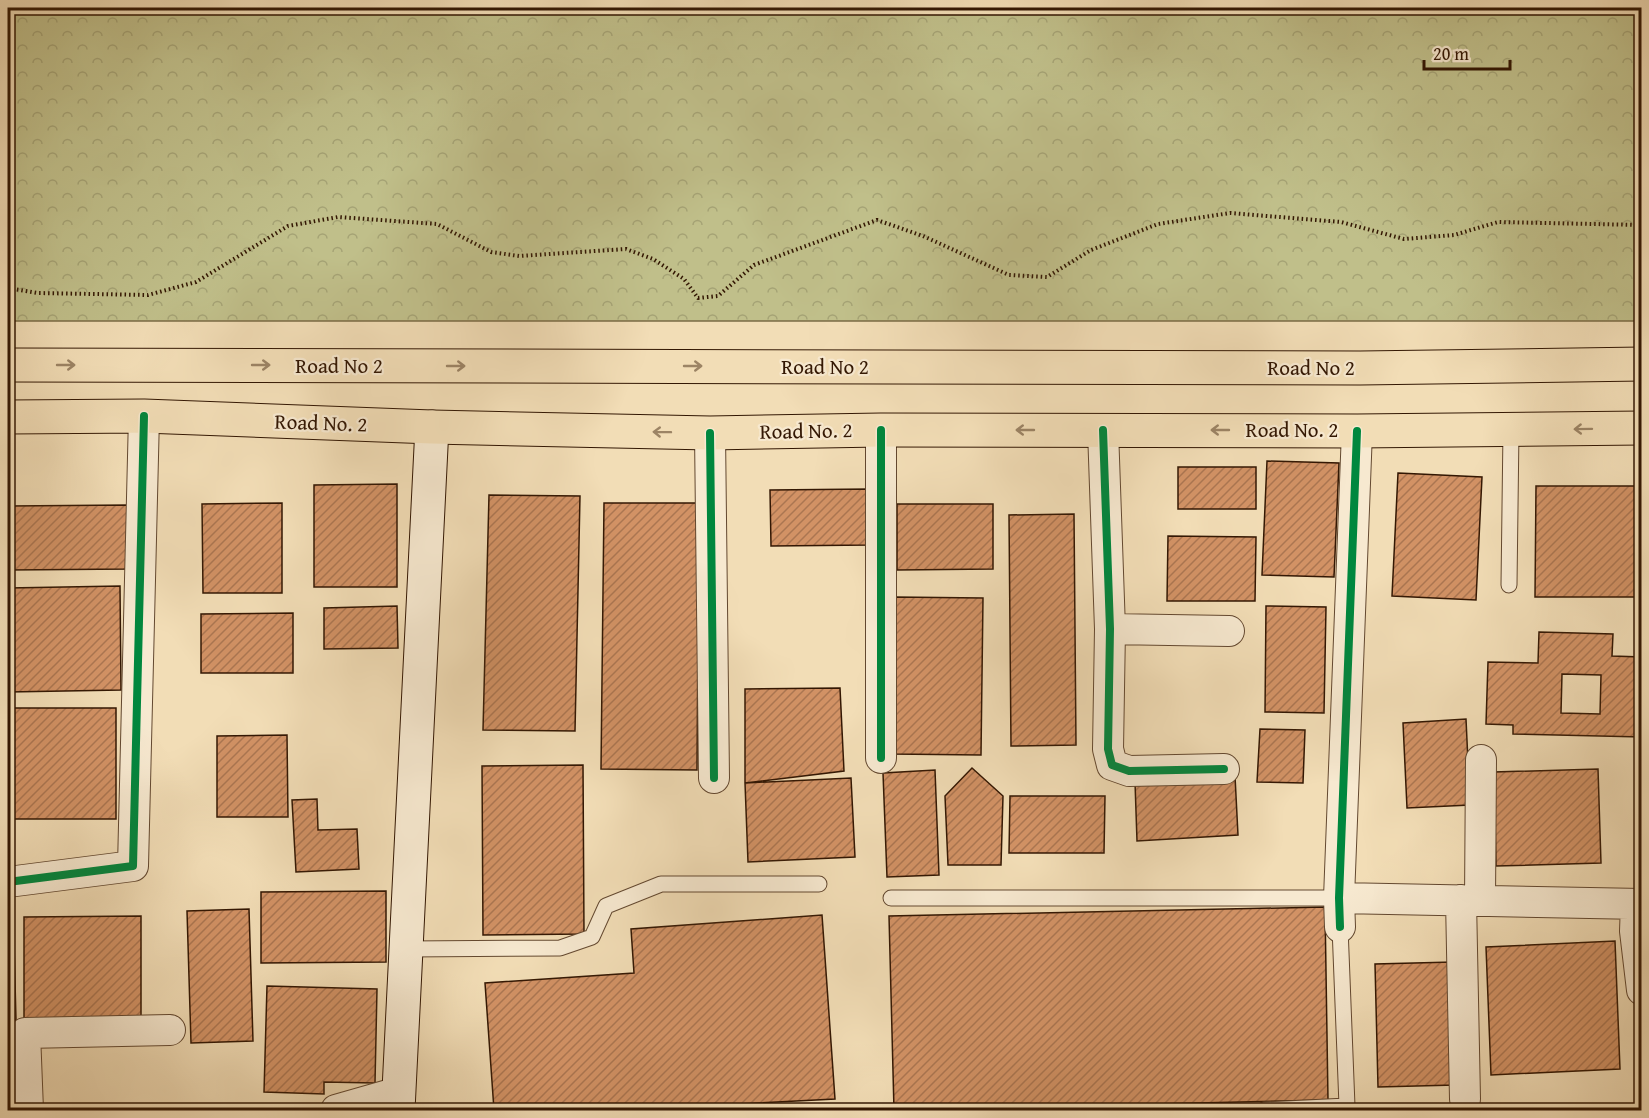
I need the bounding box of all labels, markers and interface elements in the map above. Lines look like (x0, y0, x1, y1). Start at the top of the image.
scale bar (1424, 33, 1510, 71)
text: 20 m (1433, 40, 1469, 67)
street label: Road No 2 (295, 350, 383, 381)
street label: Road No 2 (781, 351, 869, 382)
street label: Road No 2 (1267, 352, 1355, 383)
one-way arrow (55, 359, 75, 371)
one-way arrow (250, 359, 270, 371)
one-way arrow (445, 360, 465, 372)
one-way arrow (682, 360, 702, 372)
street label: Road No. 2 (274, 405, 368, 440)
street label: Road No. 2 (759, 414, 853, 447)
street label: Road No. 2 (1246, 414, 1338, 445)
one-way arrow (1574, 423, 1594, 435)
one-way arrow (1016, 424, 1036, 436)
one-way arrow (1211, 424, 1231, 436)
one-way arrow (653, 426, 673, 438)

